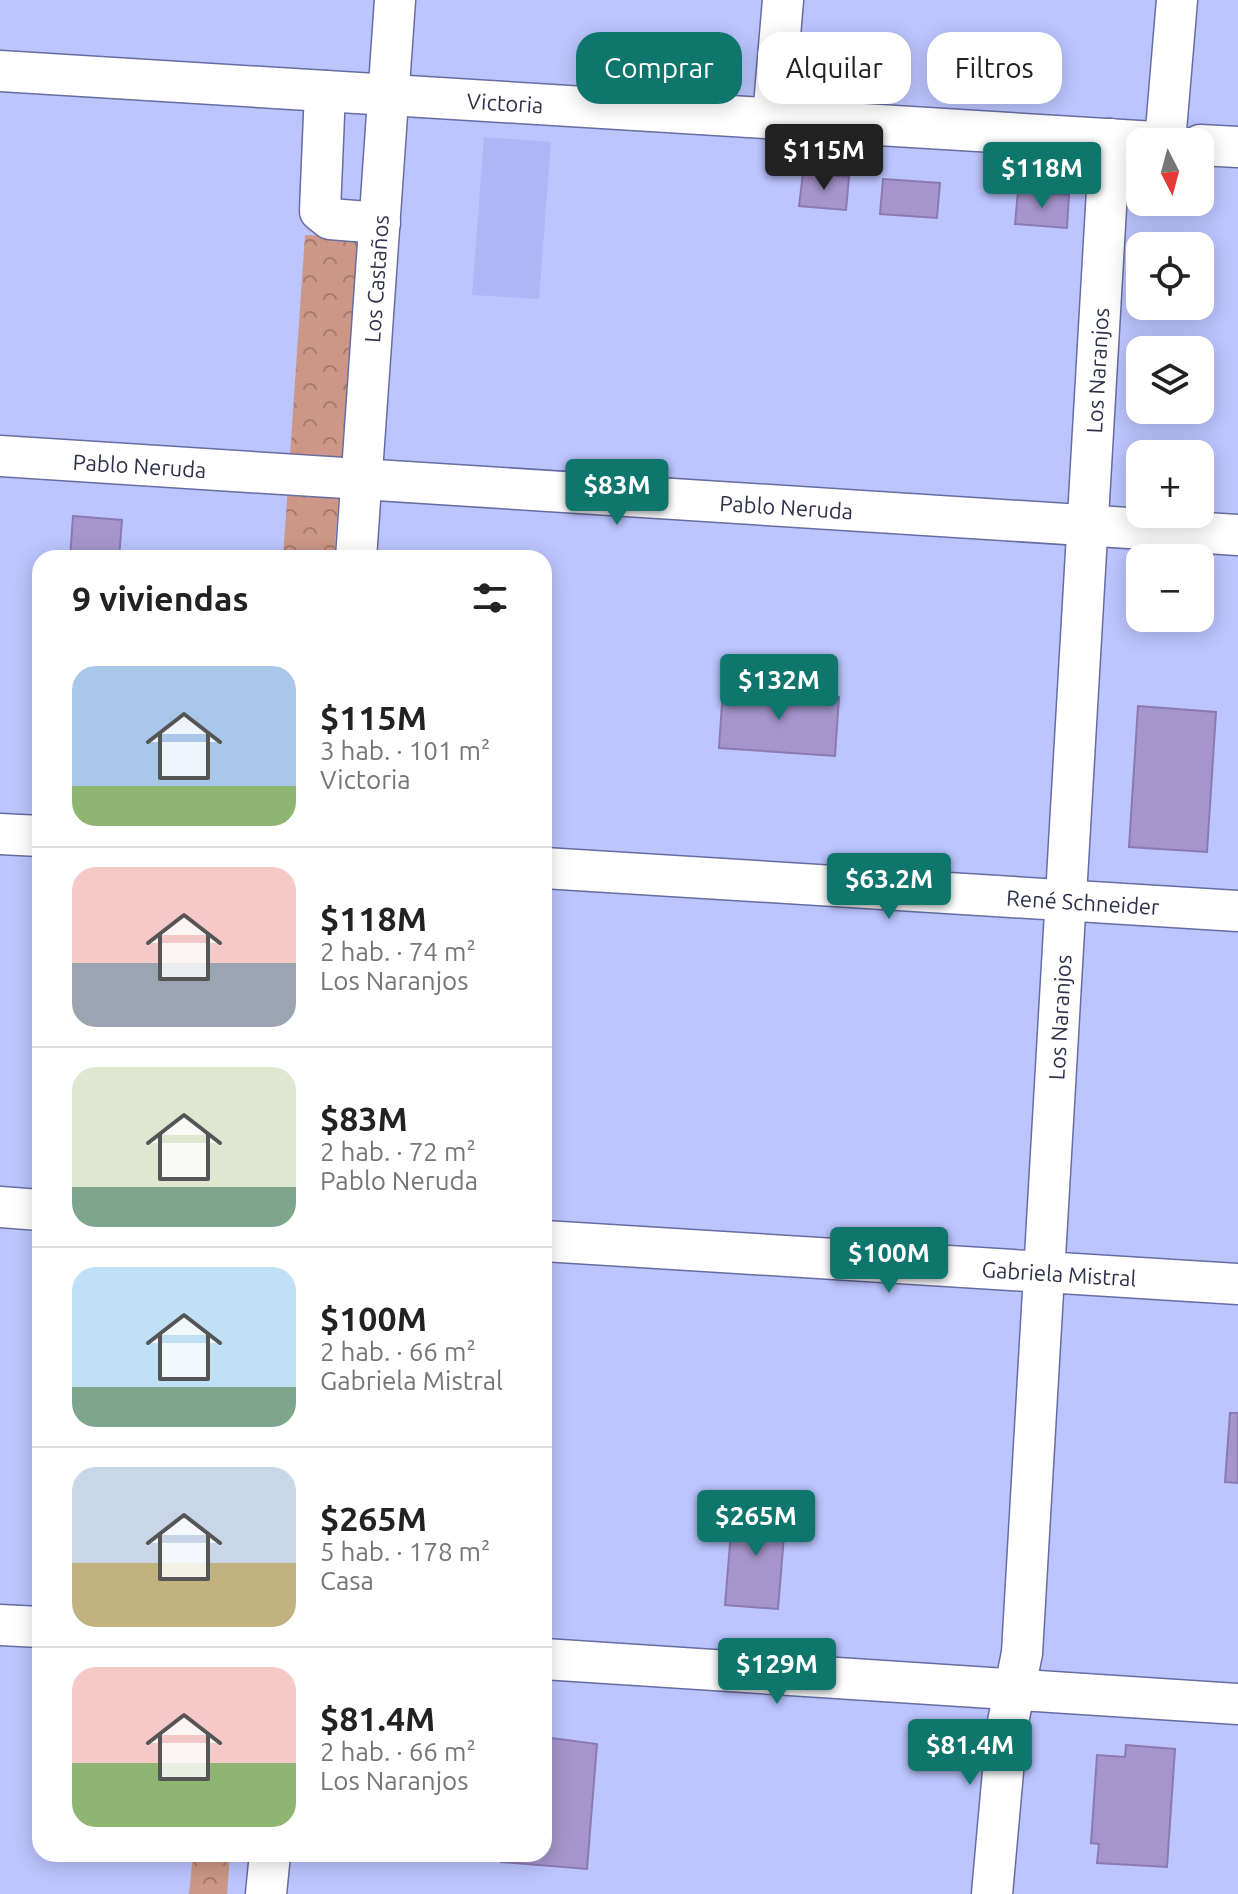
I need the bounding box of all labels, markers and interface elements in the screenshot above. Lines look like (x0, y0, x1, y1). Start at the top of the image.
chip: Comprar (576, 32, 742, 104)
chip: Alquilar (758, 32, 911, 104)
chip: Filtros (927, 32, 1062, 104)
street label: Victoria (466, 87, 544, 117)
pin: $115M (768, 124, 880, 192)
north arrow (1126, 128, 1214, 216)
map controls (1126, 128, 1214, 632)
text: $115M (783, 135, 865, 164)
pin: $118M (986, 142, 1098, 210)
text: $118M (1001, 153, 1083, 182)
street label: Los Castaños (359, 214, 392, 343)
button: locate (1126, 232, 1214, 320)
street label: Los Naranjos (1080, 307, 1113, 434)
button: layers (1126, 336, 1214, 424)
button: + (1126, 440, 1214, 528)
street label: Pablo Neruda (72, 448, 207, 482)
pin: $83M (570, 459, 664, 527)
text: $83M (583, 470, 651, 499)
street label: Pablo Neruda (719, 489, 854, 523)
button: − (1126, 544, 1214, 632)
icon: filters (468, 576, 512, 620)
text: 9 viviendas (72, 579, 248, 617)
pin: $132M (723, 654, 835, 722)
text: $132M (738, 665, 820, 694)
icon: home (136, 698, 232, 794)
text: $115M (320, 698, 427, 736)
text: 3 hab. · 101 m² (320, 736, 490, 765)
text: Victoria (320, 765, 411, 794)
pin: $63.2M (824, 853, 954, 921)
text: $63.2M (845, 864, 933, 893)
street label: René Schneider (1006, 884, 1161, 919)
icon: home (136, 899, 232, 995)
text: $118M (320, 899, 427, 937)
text: 2 hab. · 74 m² (320, 937, 476, 966)
street label: Los Naranjos (1043, 954, 1075, 1081)
text: Los Naranjos (320, 966, 468, 995)
icon: home (136, 1099, 232, 1195)
text: $83M (320, 1099, 408, 1137)
text: 2 hab. · 72 m² (320, 1137, 476, 1166)
text: Pablo Neruda (320, 1166, 478, 1195)
pin: $100M (833, 1227, 945, 1295)
text: $100M (848, 1238, 930, 1267)
street label: Gabriela Mistral (981, 1256, 1137, 1290)
icon: home (136, 1299, 232, 1395)
text: $100M (320, 1299, 427, 1337)
text: 2 hab. · 66 m² (320, 1337, 476, 1366)
text: Gabriela Mistral (320, 1366, 503, 1395)
pin: $265M (700, 1490, 812, 1558)
icon: home (136, 1499, 232, 1595)
text: $265M (320, 1499, 427, 1537)
text: $265M (715, 1501, 797, 1530)
text: 5 hab. · 178 m² (320, 1537, 490, 1566)
text: Casa (320, 1566, 374, 1595)
pin: $129M (721, 1638, 833, 1706)
text: $129M (736, 1649, 818, 1678)
icon: home (136, 1699, 232, 1795)
text: $81.4M (320, 1699, 435, 1737)
pin: $81.4M (905, 1719, 1035, 1787)
text: $81.4M (926, 1730, 1014, 1759)
text: 2 hab. · 66 m² (320, 1737, 476, 1766)
text: Los Naranjos (320, 1766, 468, 1795)

